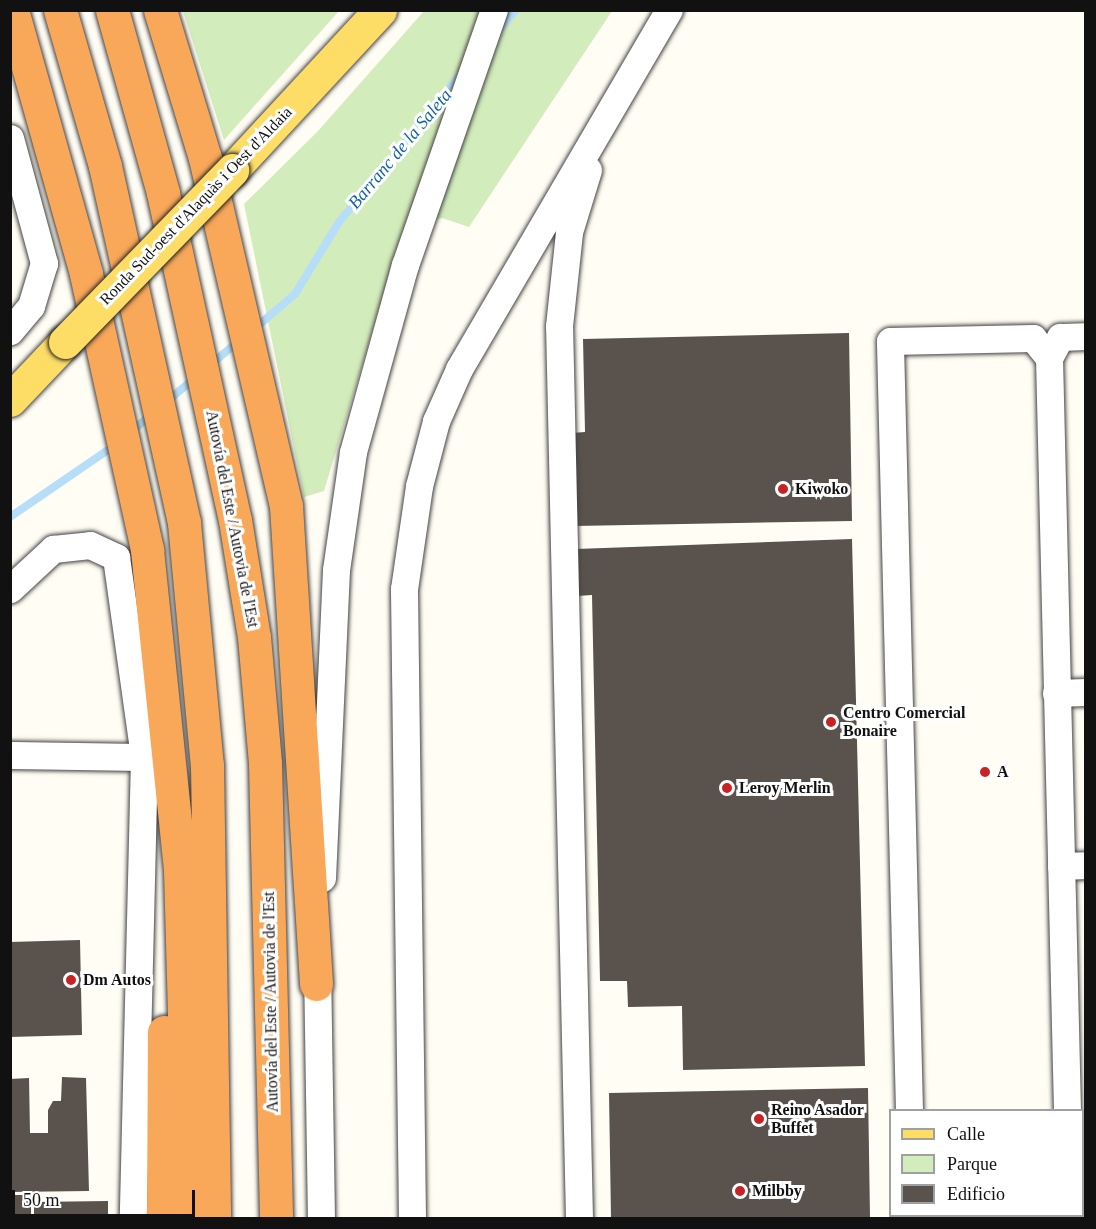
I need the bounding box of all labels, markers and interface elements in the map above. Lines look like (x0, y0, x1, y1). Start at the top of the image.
water label: Barranc de la Saleta (344, 85, 456, 213)
street label: Ronda Sud-oest d'Alaquàs i Oest d'Aldaia (96, 103, 296, 309)
street label: Autovía del Este / Autovia de l'Est (201, 408, 263, 630)
place label: Kiwoko (795, 479, 848, 499)
marker: Kiwoko (776, 482, 790, 496)
place label: Centro Comercial Bonaire (843, 703, 965, 741)
marker: Centro Comercial Bonaire (824, 715, 838, 729)
place label: A (997, 762, 1009, 782)
marker: A (978, 765, 992, 779)
place label: Leroy Merlin (739, 778, 831, 798)
marker: Leroy Merlin (720, 781, 734, 795)
street label: Autovía del Este / Autovia de l'Est (259, 891, 283, 1113)
place label: Dm Autos (83, 970, 152, 990)
marker: Dm Autos (64, 973, 78, 987)
place label: Reino Asador Buffet (771, 1100, 865, 1138)
legend (889, 1109, 1084, 1217)
marker: Reino Asador Buffet (752, 1112, 766, 1126)
text: Calle (947, 1124, 985, 1144)
text: Parque (947, 1154, 997, 1174)
scale bar (15, 1178, 198, 1216)
place label: Milbby (752, 1181, 802, 1201)
marker: Milbby (733, 1184, 747, 1198)
text: Edificio (947, 1184, 1005, 1204)
text: 50 m (23, 1190, 60, 1210)

